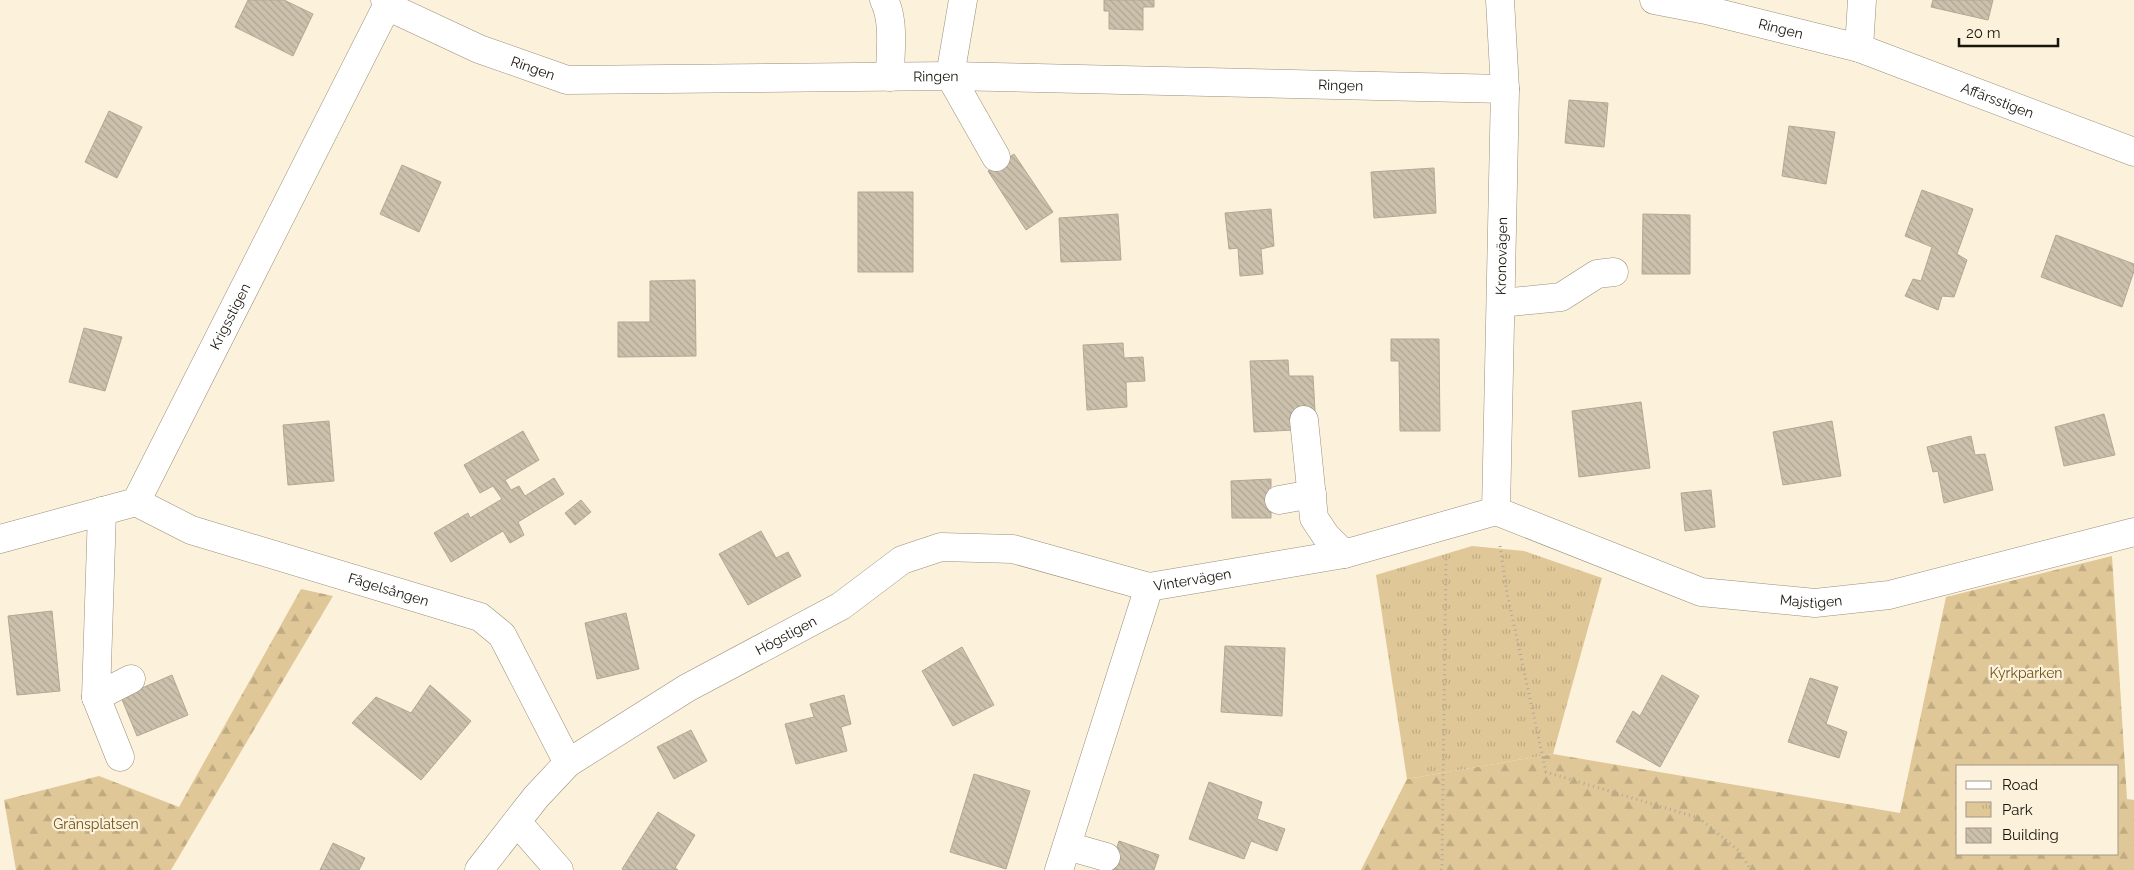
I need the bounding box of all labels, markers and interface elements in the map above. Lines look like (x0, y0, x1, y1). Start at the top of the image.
street label: Ringen (1757, 15, 1805, 42)
scale bar (1959, 15, 2058, 47)
text: 20 m (1966, 24, 2001, 42)
street label: Ringen (509, 53, 557, 83)
street label: Ringen (913, 68, 959, 84)
street label: Ringen (1318, 77, 1364, 94)
street label: Affärsstigen (1959, 79, 2036, 121)
street label: Kronovägen (1493, 217, 1510, 295)
street label: Krigsstigen (207, 281, 253, 352)
street label: Vintervägen (1152, 565, 1232, 594)
street label: Fågelsången (346, 570, 431, 609)
street label: Majstigen (1779, 592, 1843, 611)
street label: Högstigen (753, 613, 819, 658)
park label: Kyrkparken (1989, 665, 2063, 681)
legend (1956, 765, 2119, 855)
text: Road (2002, 776, 2038, 794)
text: Park (2002, 801, 2033, 819)
park label: Gränsplatsen (53, 816, 139, 832)
text: Building (2002, 826, 2059, 844)

